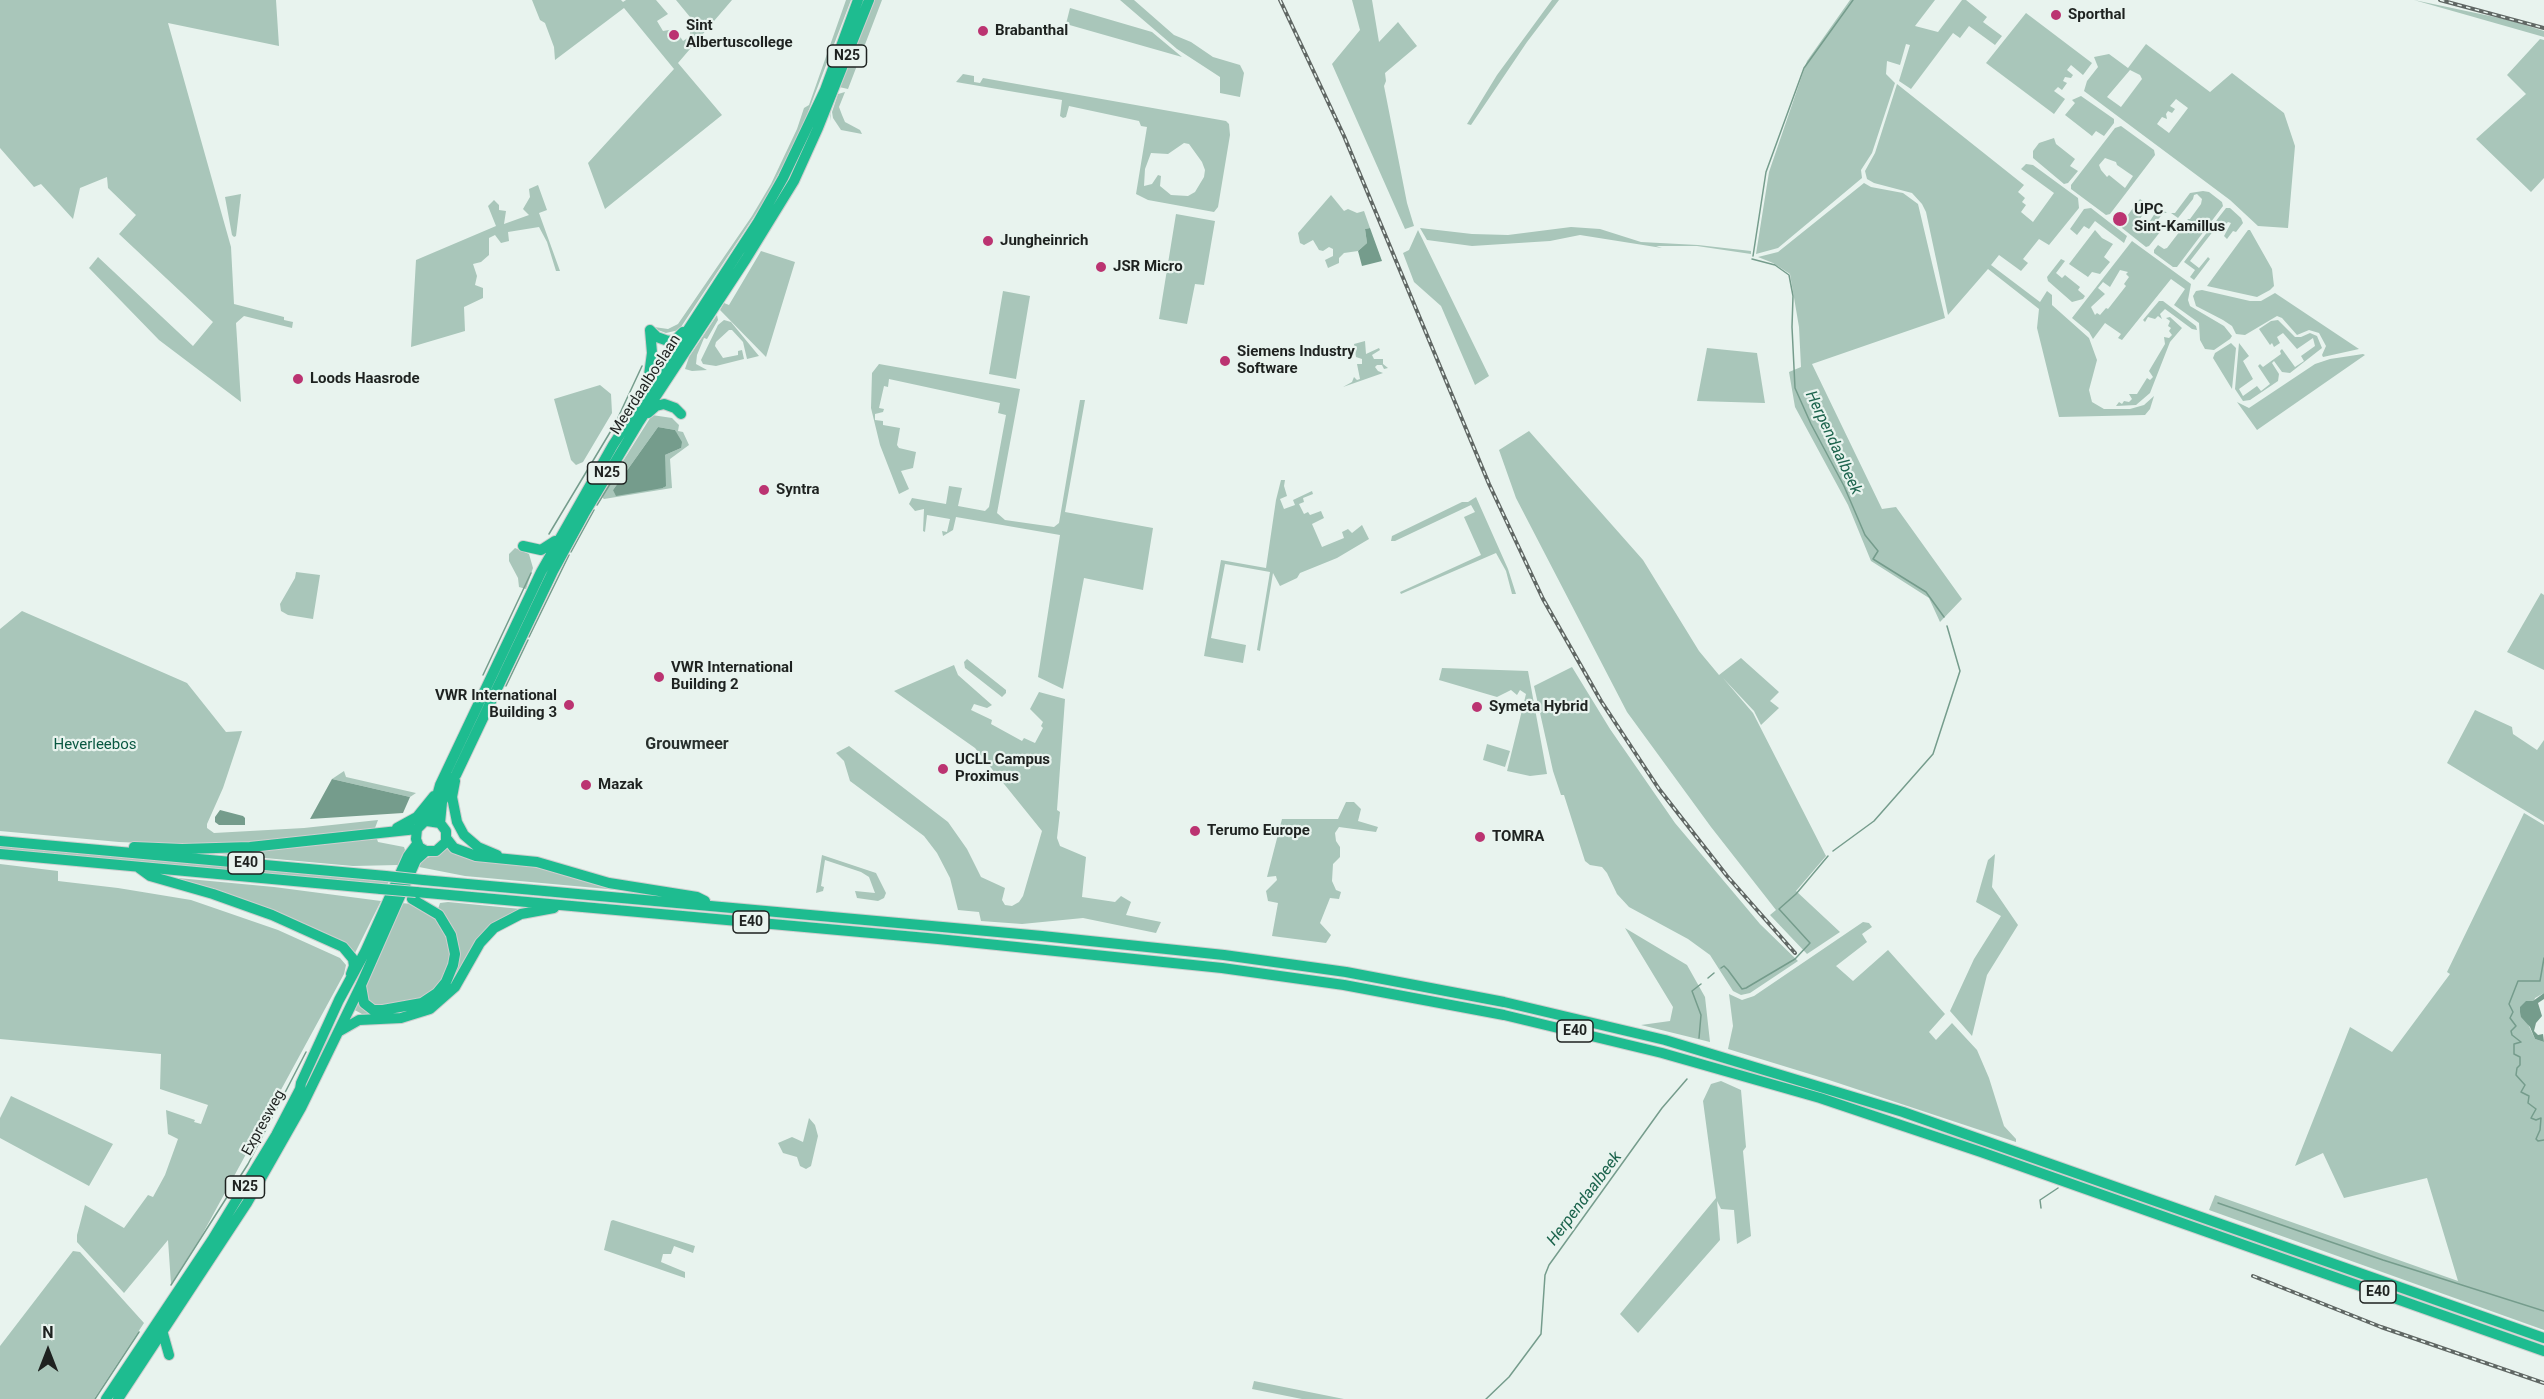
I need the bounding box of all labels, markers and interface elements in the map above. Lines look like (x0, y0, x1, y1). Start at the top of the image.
place label: Sporthal (2068, 6, 2125, 24)
marker: Sporthal (2049, 8, 2063, 22)
place label: Sint Albertuscollege (686, 17, 793, 52)
place label: Brabanthal (995, 22, 1068, 40)
marker: Brabanthal (976, 24, 990, 38)
marker: Sint Albertuscollege (667, 28, 681, 42)
road number: N25 (828, 45, 866, 67)
place label: UPC Sint-Kamillus (2134, 201, 2225, 236)
marker: UPC Sint-Kamillus (2111, 210, 2129, 228)
place label: Jungheinrich (1000, 232, 1088, 250)
marker: Jungheinrich (981, 234, 995, 248)
place label: JSR Micro (1113, 258, 1183, 276)
marker: JSR Micro (1094, 260, 1108, 274)
street label: Meerdaalboslaan (607, 332, 685, 438)
place label: Siemens Industry Software (1237, 343, 1355, 378)
marker: Siemens Industry Software (1218, 354, 1232, 368)
place label: Loods Haasrode (310, 370, 420, 388)
marker: Loods Haasrode (291, 372, 305, 386)
water label: Herpendaalbeek (1801, 388, 1865, 498)
road number: N25 (588, 462, 626, 484)
place label: Syntra (776, 481, 820, 499)
marker: Syntra (757, 483, 771, 497)
place label: VWR International Building 2 (671, 659, 793, 694)
marker: VWR International Building 2 (652, 670, 666, 684)
place label: VWR International Building 3 (435, 687, 557, 722)
marker: VWR International Building 3 (562, 698, 576, 712)
place label: Symeta Hybrid (1489, 698, 1588, 716)
marker: Symeta Hybrid (1470, 700, 1484, 714)
district label: Grouwmeer (645, 735, 729, 755)
park label: Heverleebos (53, 736, 137, 754)
place label: UCLL Campus Proximus (955, 751, 1050, 786)
marker: UCLL Campus Proximus (936, 762, 950, 776)
place label: Mazak (598, 776, 643, 794)
marker: Mazak (579, 778, 593, 792)
place label: Terumo Europe (1207, 822, 1310, 840)
marker: Terumo Europe (1188, 824, 1202, 838)
place label: TOMRA (1492, 828, 1544, 846)
marker: TOMRA (1473, 830, 1487, 844)
road number: E40 (228, 852, 264, 874)
road number: E40 (733, 911, 769, 933)
road number: E40 (1557, 1020, 1593, 1042)
street label: Expresweg (239, 1087, 289, 1159)
water label: Herpendaalbeek (1543, 1148, 1627, 1250)
road number: N25 (226, 1176, 264, 1198)
road number: E40 (2360, 1281, 2396, 1303)
north arrow (18, 1321, 78, 1381)
text: N (42, 1323, 54, 1342)

